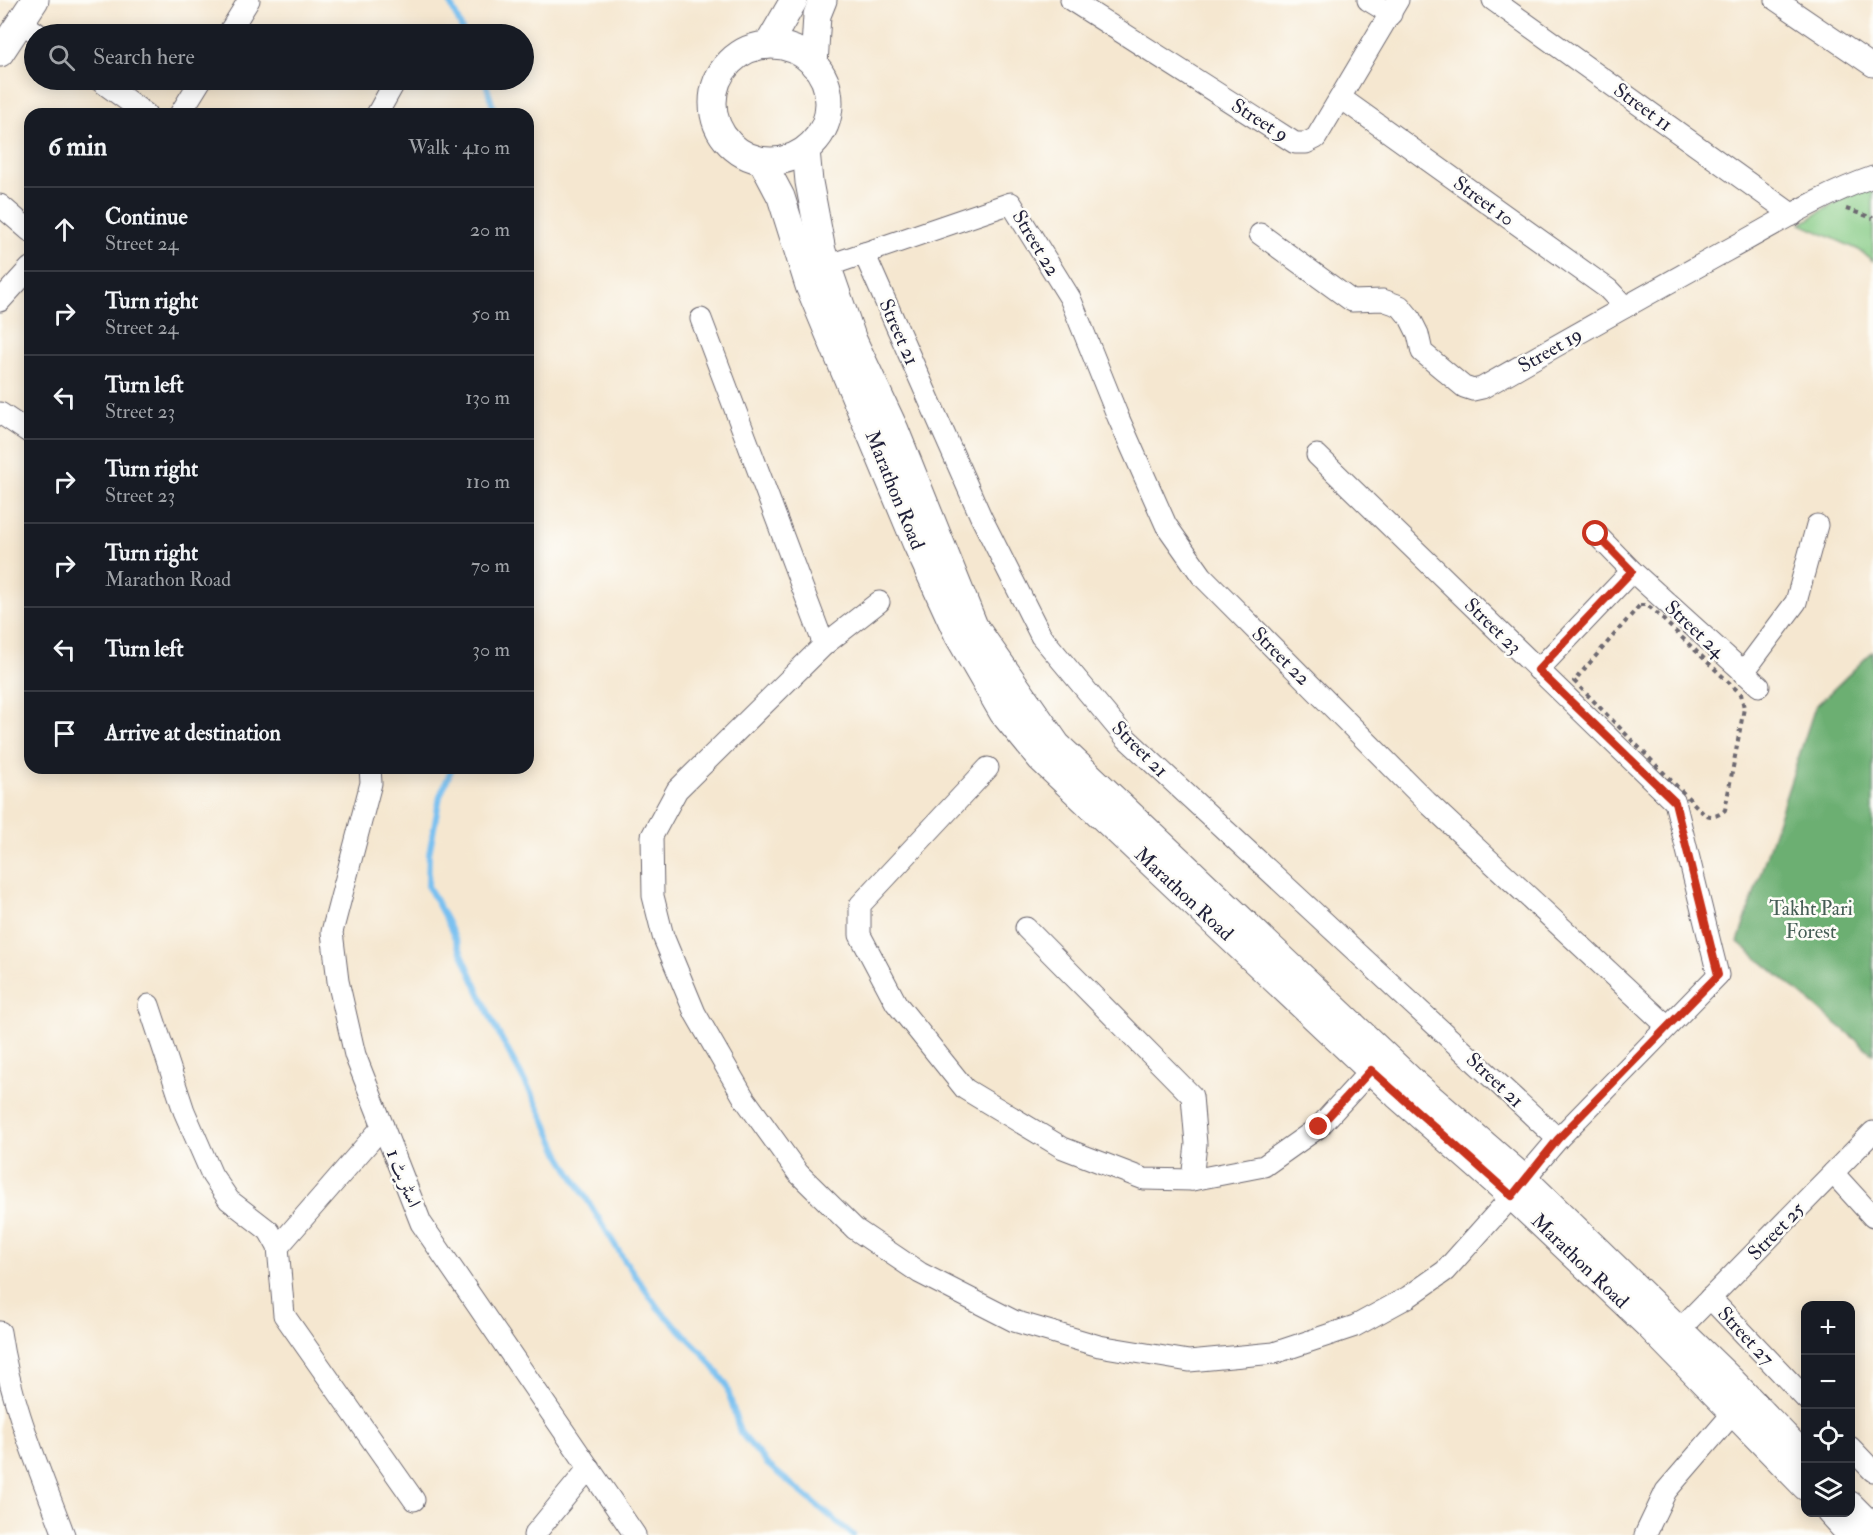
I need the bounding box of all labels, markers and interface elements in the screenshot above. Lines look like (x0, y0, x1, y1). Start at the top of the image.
search box (24, 24, 534, 90)
icon: search (45, 41, 78, 74)
text: Search here (93, 43, 195, 71)
street label: Street 11 (1609, 77, 1677, 137)
street label: Street 9 (1227, 93, 1293, 147)
text: 6 min (48, 131, 107, 163)
text: Walk · 410 m (408, 135, 510, 160)
street label: Street 10 (1448, 170, 1520, 232)
text: Continue (105, 203, 188, 231)
street label: Street 22 (1007, 205, 1065, 281)
icon: ahead (48, 213, 81, 246)
text: 20 m (470, 217, 510, 242)
text: Street 24 (105, 231, 178, 256)
text: Turn right (105, 287, 198, 315)
street label: Street 21 (873, 295, 925, 369)
icon: right (48, 297, 81, 330)
text: 50 m (471, 301, 510, 326)
text: Street 24 (105, 315, 178, 340)
street label: Street 19 (1514, 322, 1586, 378)
text: Turn left (105, 371, 184, 399)
icon: left (48, 381, 81, 414)
text: 130 m (465, 385, 510, 410)
text: Street 23 (105, 399, 175, 424)
street label: Marathon Road (860, 427, 930, 553)
text: Turn right (105, 455, 198, 483)
icon: right (48, 465, 81, 498)
text: 110 m (466, 469, 510, 494)
text: Street 23 (105, 483, 175, 508)
route start (1582, 520, 1608, 546)
text: Turn right (105, 539, 198, 567)
icon: right (48, 549, 81, 582)
text: 70 m (471, 553, 510, 578)
text: Marathon Road (105, 567, 231, 592)
street label: Street 23 (1459, 593, 1527, 659)
street label: Street 24 (1660, 595, 1731, 664)
street label: Street 22 (1246, 621, 1316, 691)
icon: left (48, 633, 81, 666)
text: Turn left (105, 635, 184, 663)
text: 30 m (472, 637, 510, 662)
street label: Street 21 (1107, 716, 1173, 782)
icon: arrive (48, 717, 81, 750)
text: Arrive at destination (105, 719, 281, 747)
street label: Marathon Road (1129, 842, 1239, 946)
park label: Takht Pari Forest (1769, 896, 1853, 944)
street label: Street 21 (1461, 1047, 1529, 1113)
route end (1305, 1113, 1331, 1139)
street label: اسٹریٹ 1 (381, 1145, 427, 1211)
street label: Street 25 (1742, 1197, 1810, 1265)
street label: Marathon Road (1526, 1208, 1634, 1314)
street label: Street 27 (1712, 1301, 1780, 1371)
map controls (1801, 1301, 1855, 1517)
button: + (1801, 1301, 1855, 1355)
button: − (1801, 1355, 1855, 1409)
button: locate (1801, 1409, 1855, 1463)
button: layers (1801, 1463, 1855, 1517)

